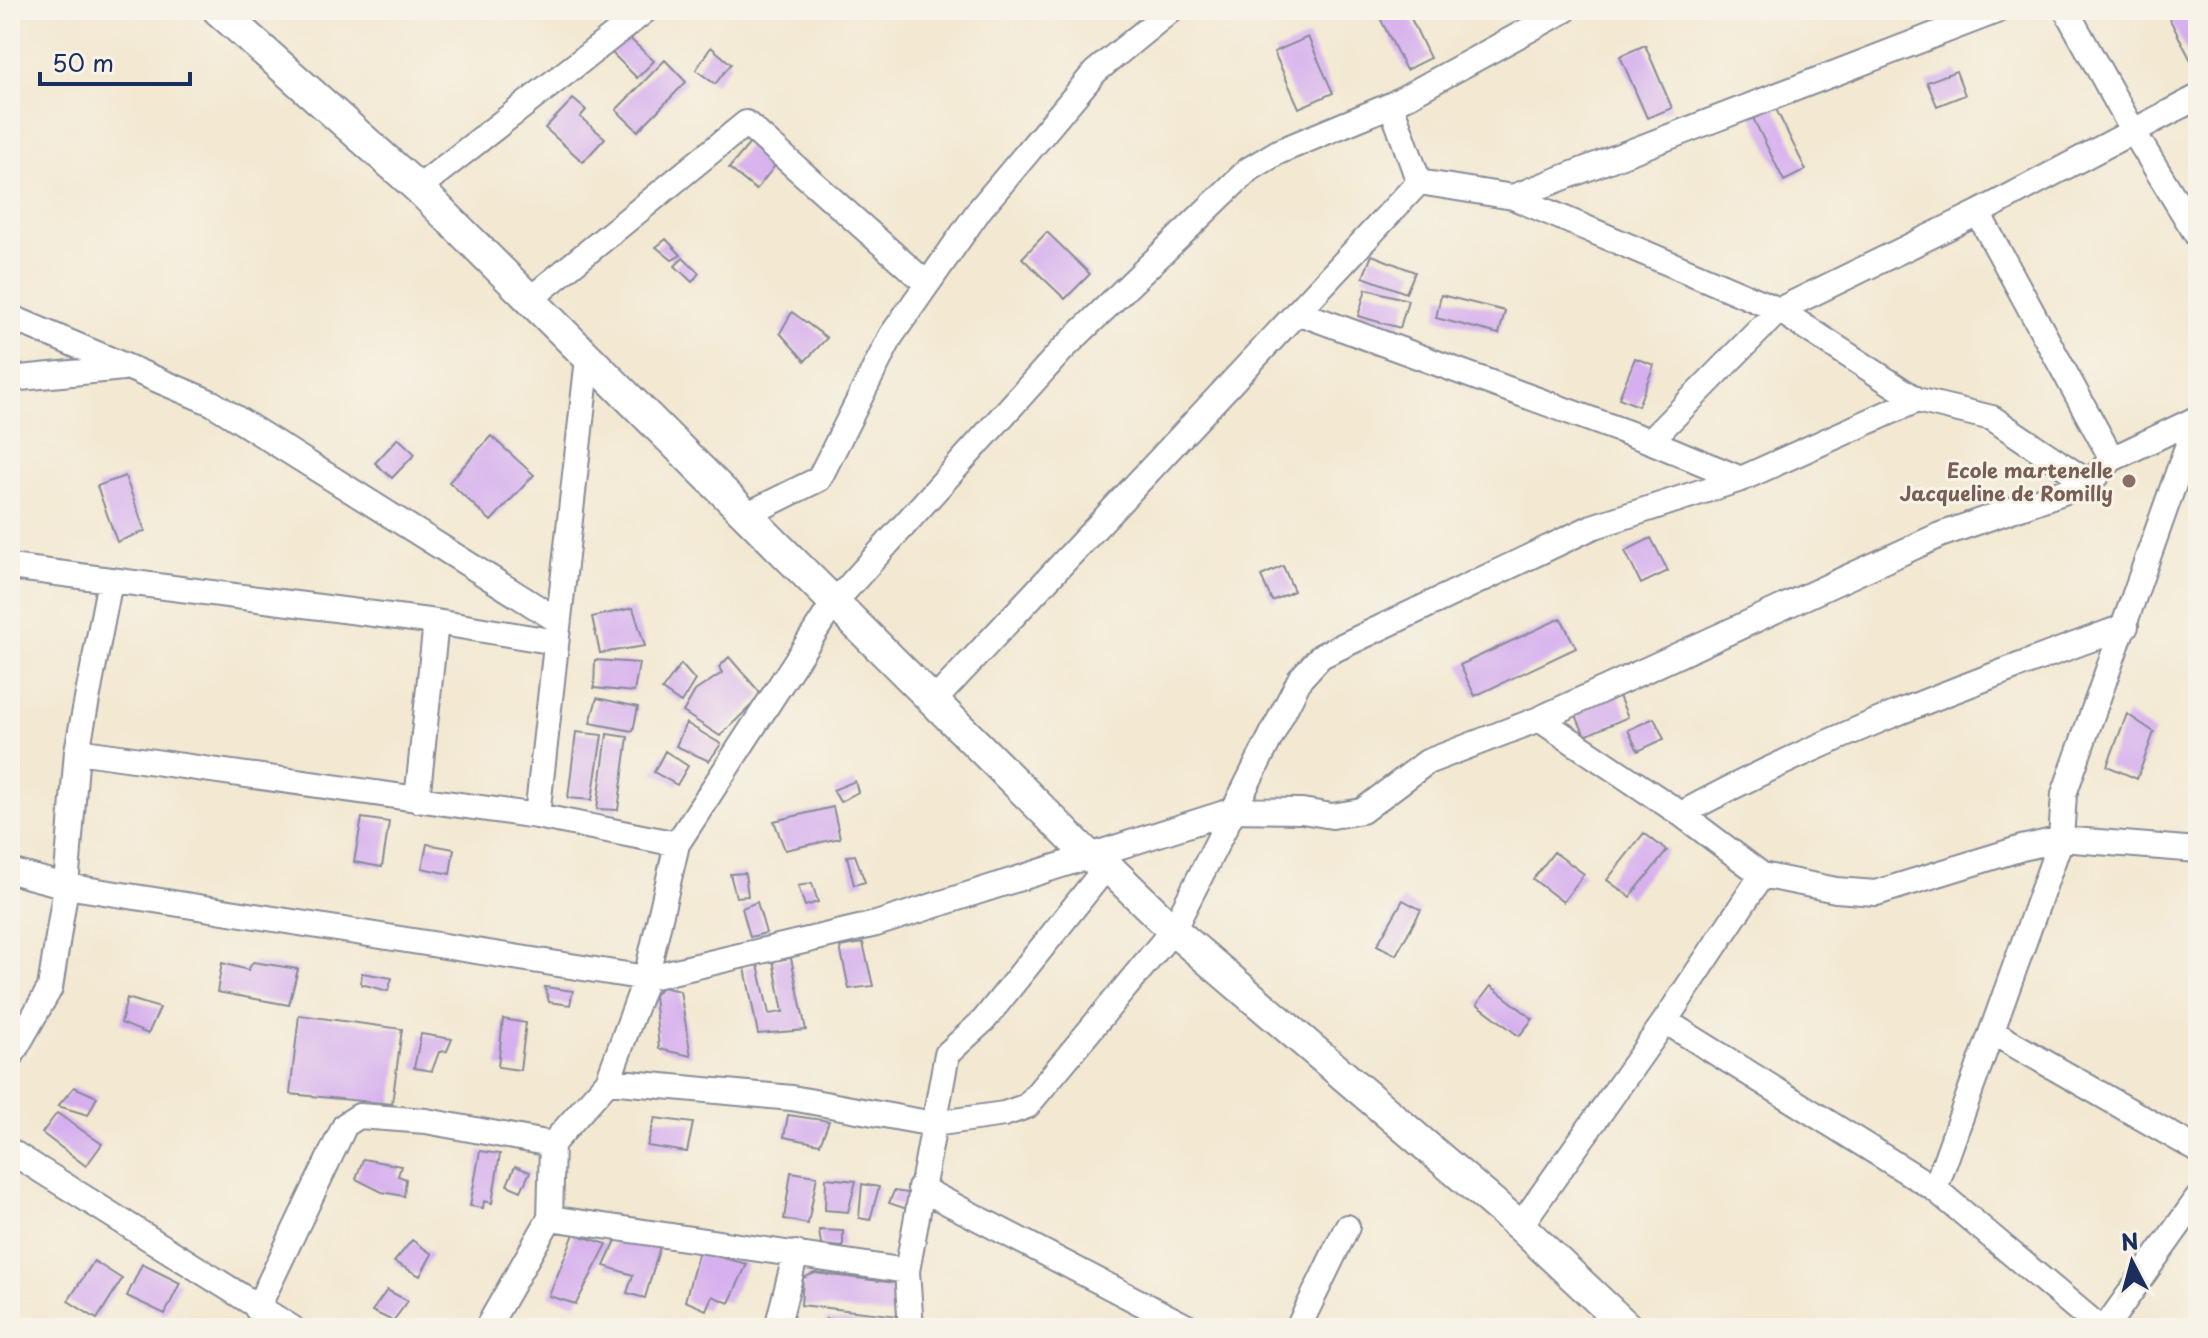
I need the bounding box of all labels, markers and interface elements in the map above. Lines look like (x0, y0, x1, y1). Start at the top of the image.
scale bar (40, 36, 190, 86)
text: 50 m (52, 44, 114, 80)
place label: Ecole martenelle Jacqueline de Romilly (1899, 455, 2113, 508)
marker: Ecole martenelle Jacqueline de Romilly (2120, 472, 2138, 490)
north arrow (2092, 1222, 2172, 1302)
text: N (2119, 1223, 2140, 1258)

